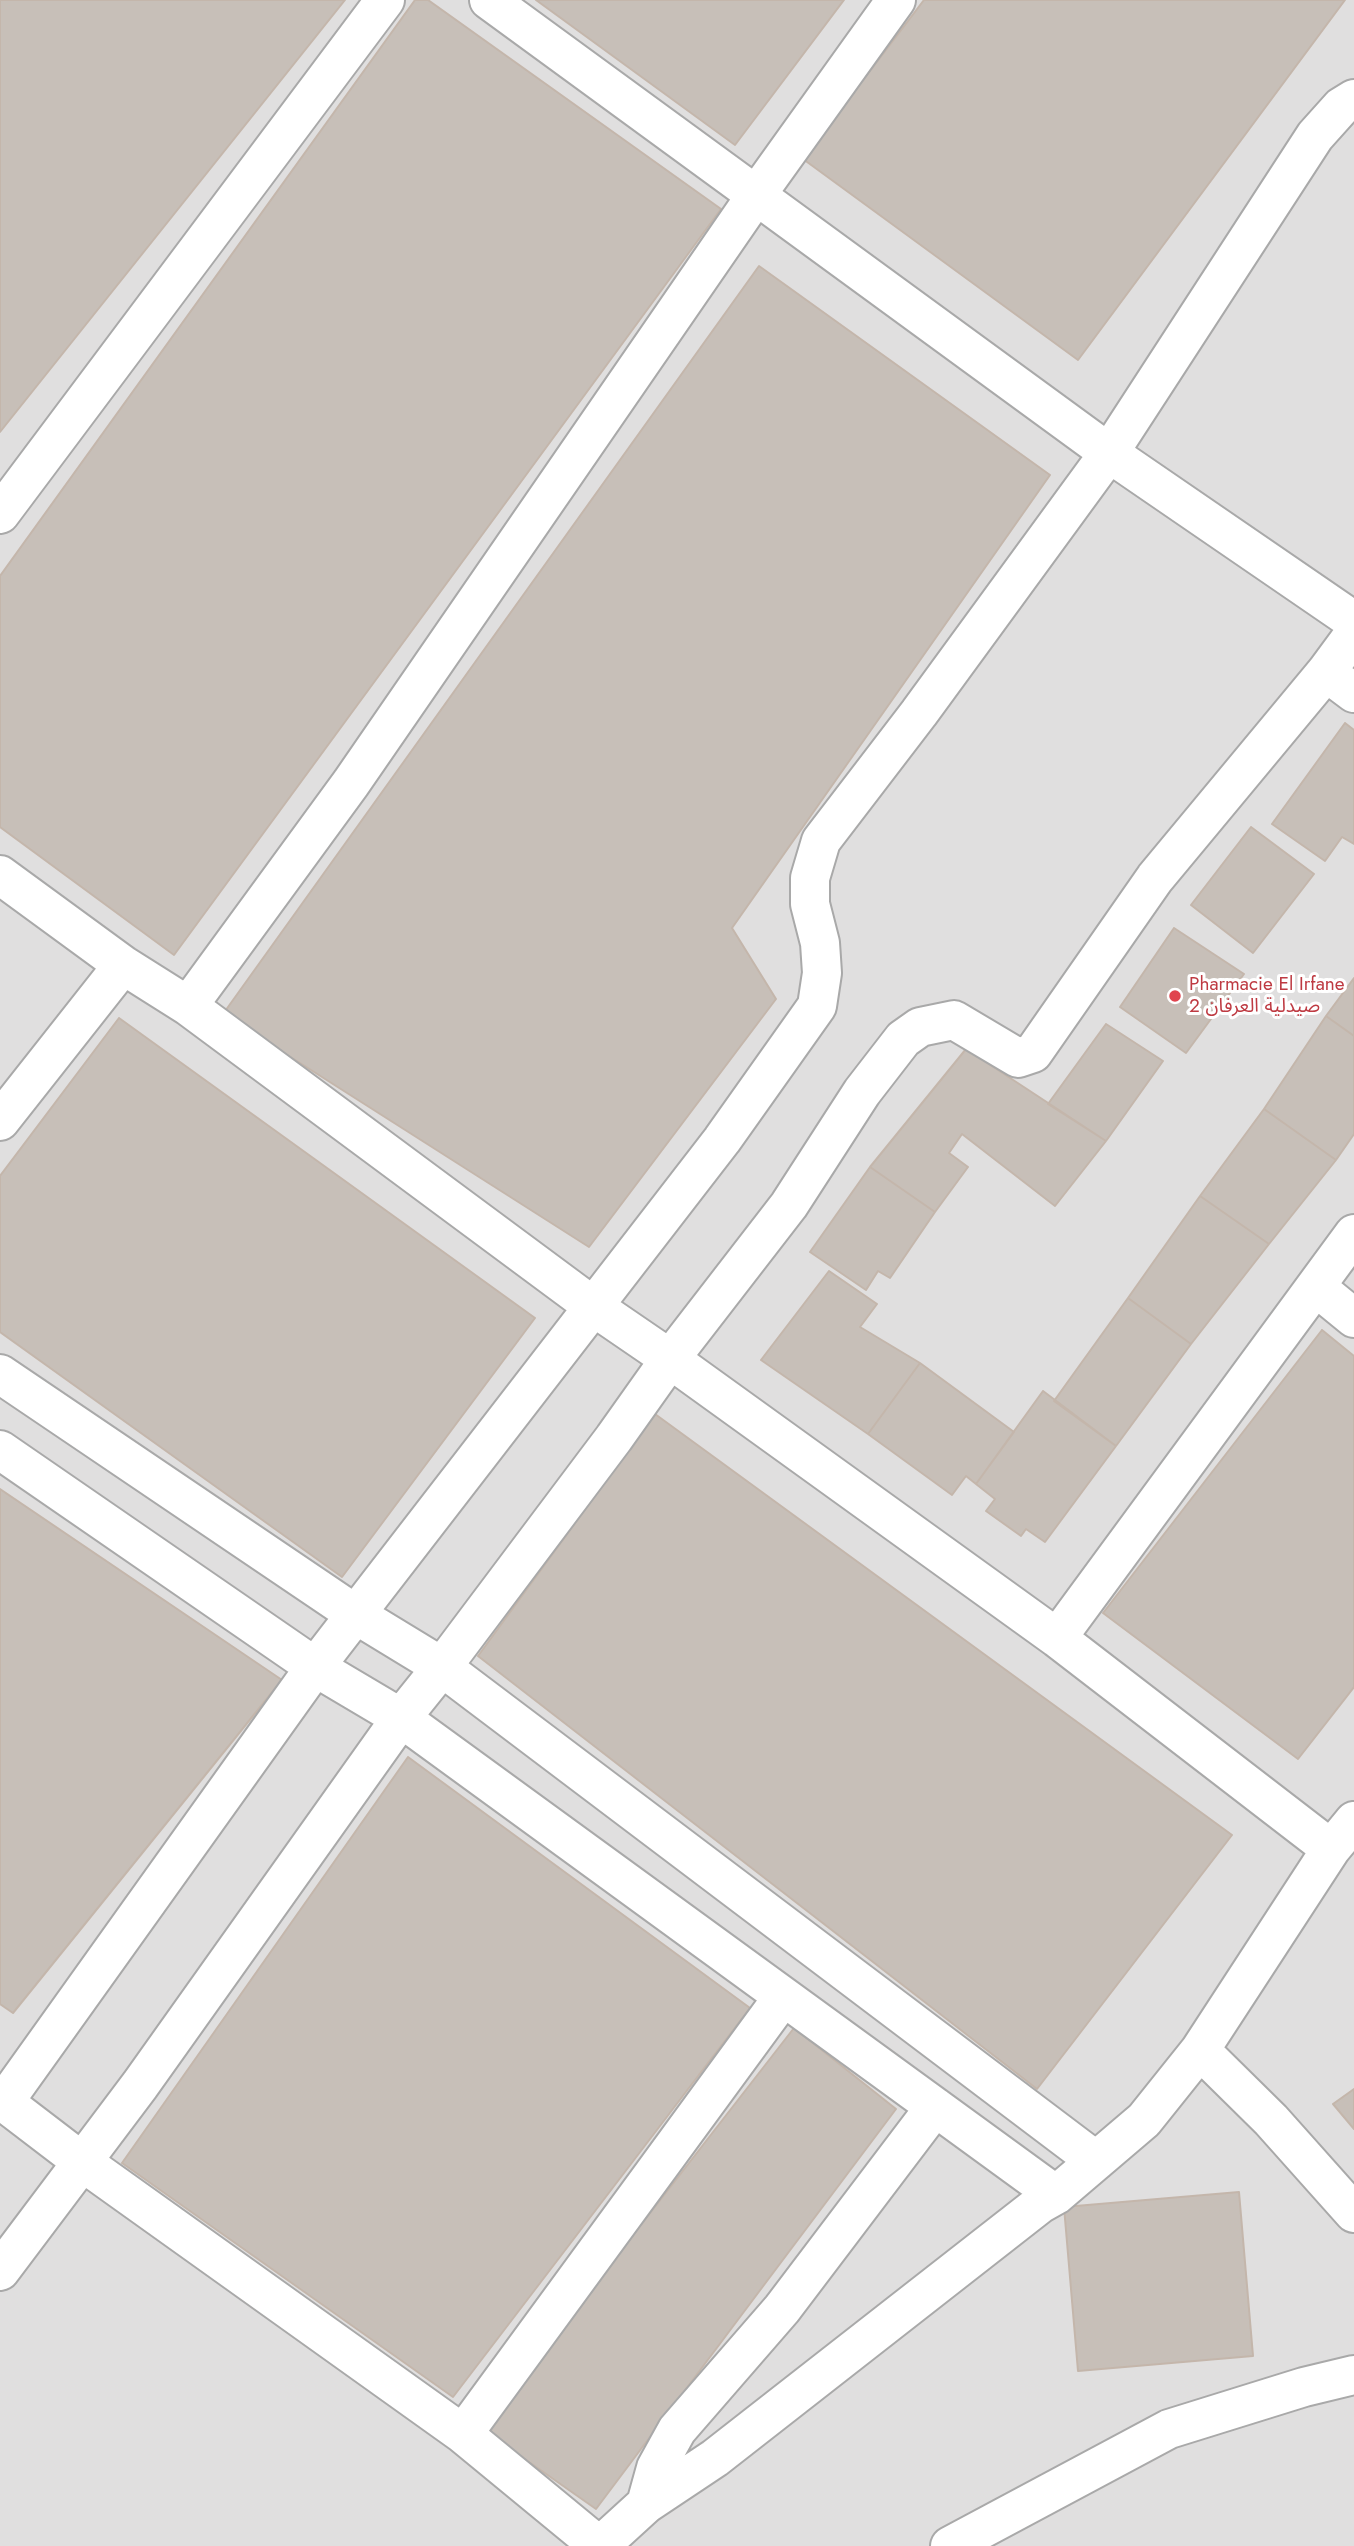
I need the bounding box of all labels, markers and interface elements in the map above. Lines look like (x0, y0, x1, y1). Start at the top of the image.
place label: Pharmacie El Irfane صيدلية العرفان 2 (1189, 974, 1345, 1018)
marker: Pharmacie El Irfane صيدلية العرفان 2 (1167, 988, 1183, 1004)

